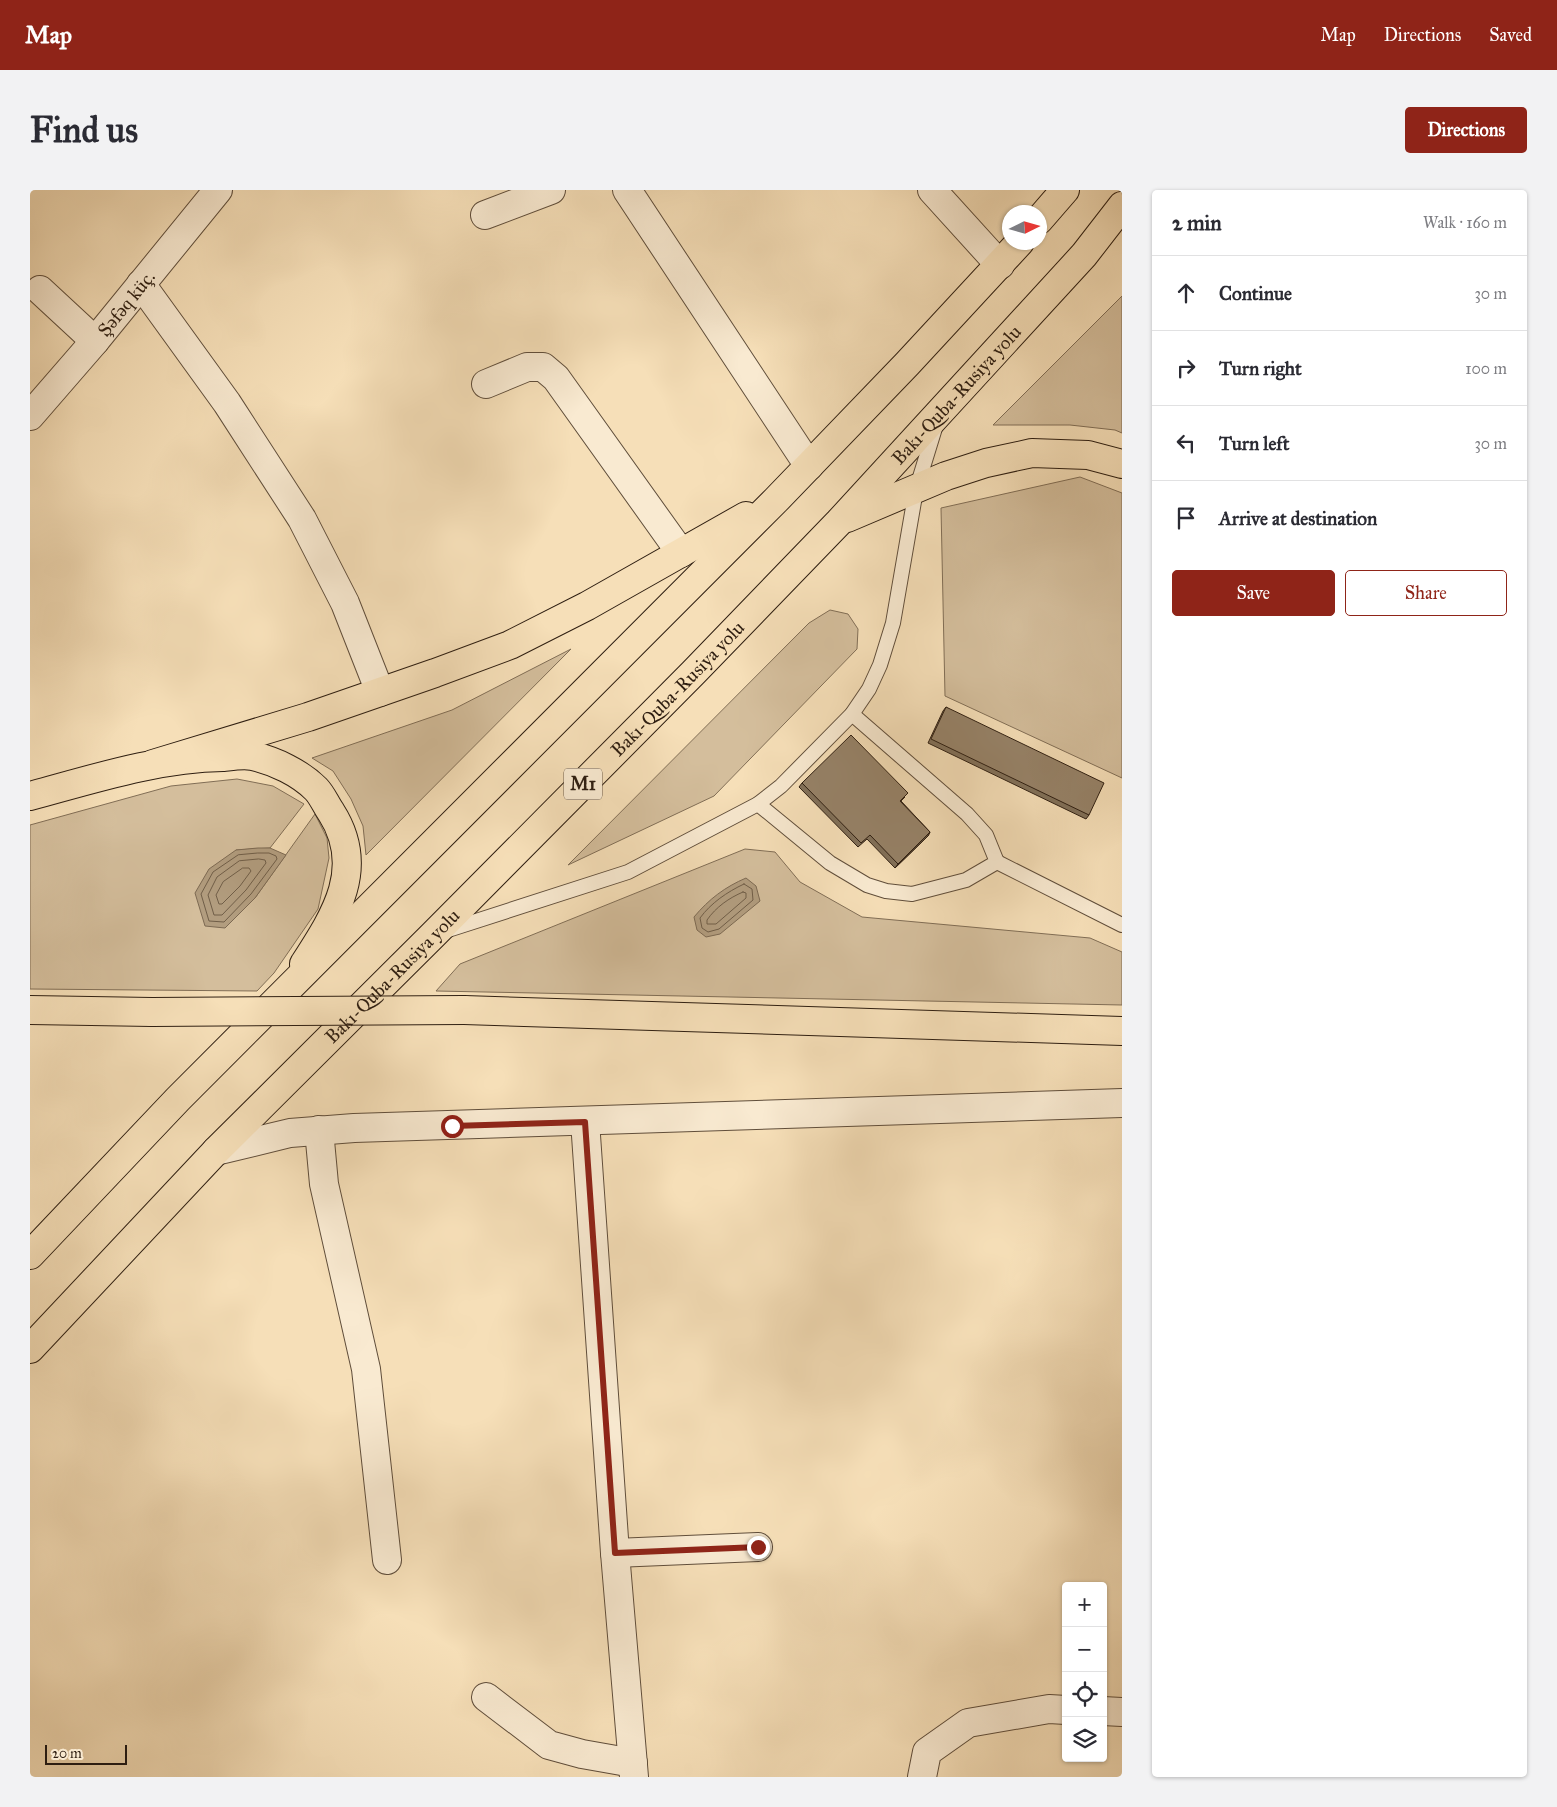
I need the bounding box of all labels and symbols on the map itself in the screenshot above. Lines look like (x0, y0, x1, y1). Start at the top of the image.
north arrow (1002, 205, 1047, 250)
street label: Şəfəq küç. (92, 266, 159, 341)
street label: Bakı-Quba-Rusiya yolu (886, 320, 1026, 469)
street label: Bakı-Quba-Rusiya yolu (606, 616, 749, 761)
road number: M1 (564, 768, 602, 800)
street label: Bakı-Quba-Rusiya yolu (320, 904, 464, 1048)
route start (441, 1115, 464, 1138)
route end (747, 1536, 770, 1559)
scale bar (45, 1742, 128, 1765)

